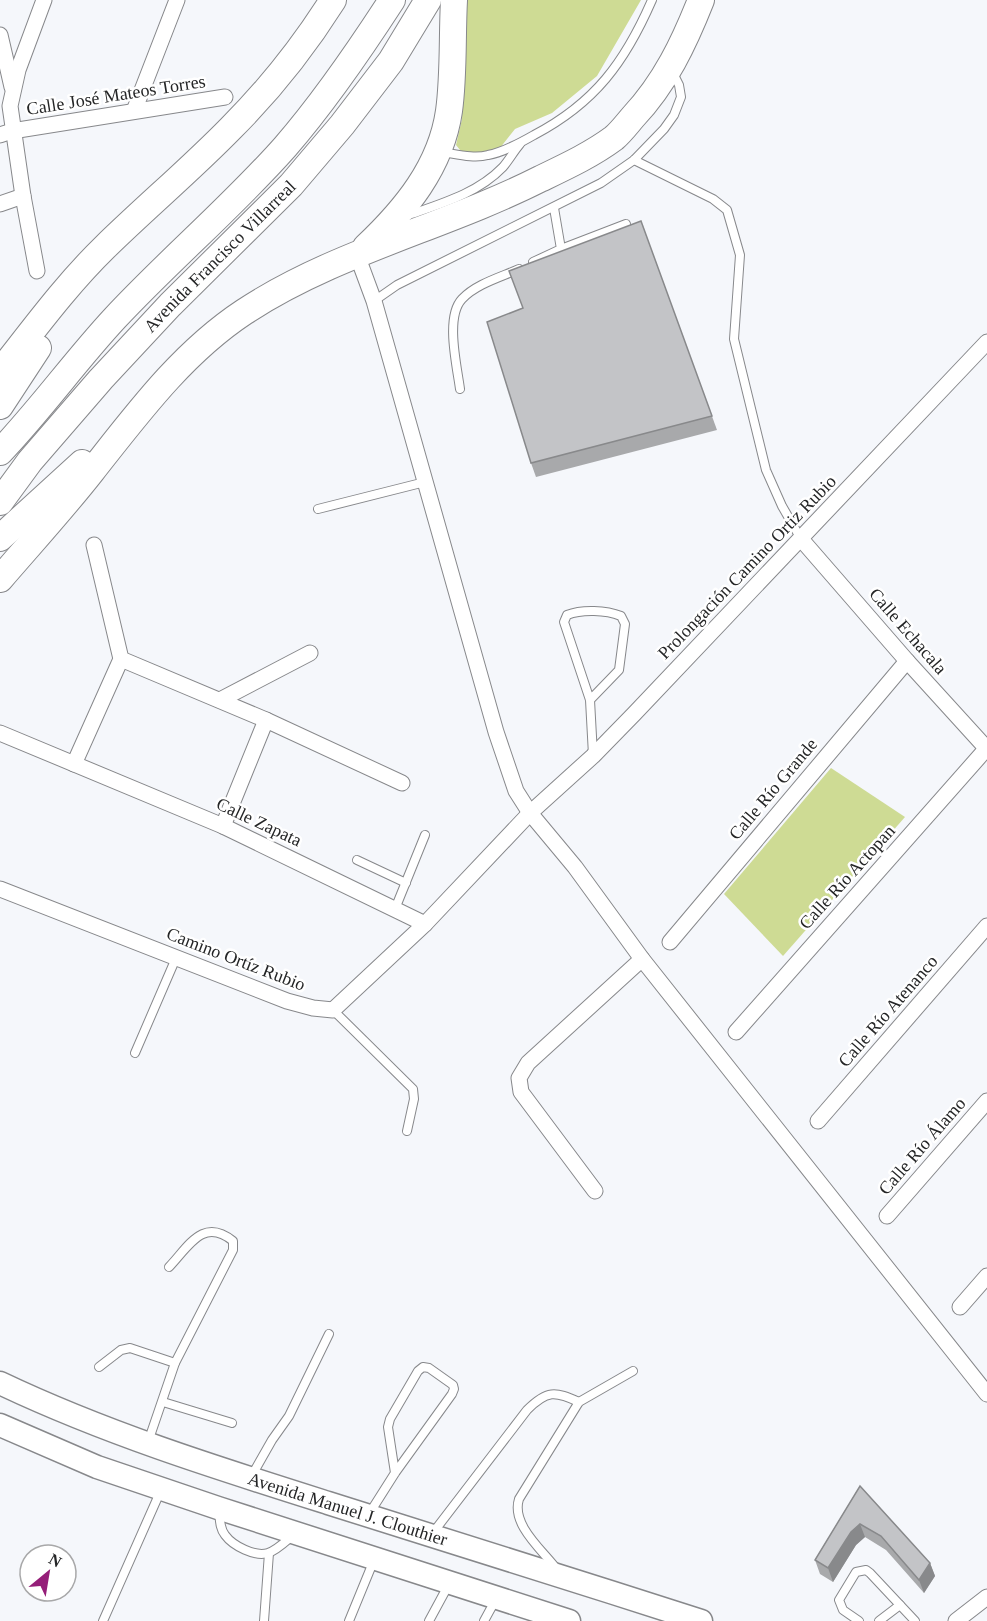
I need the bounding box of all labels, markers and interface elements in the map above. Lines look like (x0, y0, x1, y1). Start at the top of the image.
street label: Calle José Mateos Torres (25, 71, 207, 119)
street label: Avenida Francisco Villarreal (140, 176, 300, 336)
street label: Prolongación Camino Ortiz Rubio (654, 471, 840, 663)
street label: Calle Echacala (865, 584, 951, 678)
street label: Calle Río Grande (725, 734, 821, 844)
street label: Calle Zapata (213, 794, 305, 850)
street label: Calle Río Actopan (795, 821, 899, 933)
street label: Camino Ortíz Rubio (164, 923, 308, 995)
street label: Calle Río Atenanco (834, 951, 942, 1071)
street label: Calle Río Álamo (874, 1093, 970, 1199)
street label: Avenida Manuel J. Clouthier (245, 1468, 450, 1550)
north arrow (18, 1543, 78, 1603)
text: N (46, 1550, 65, 1571)

